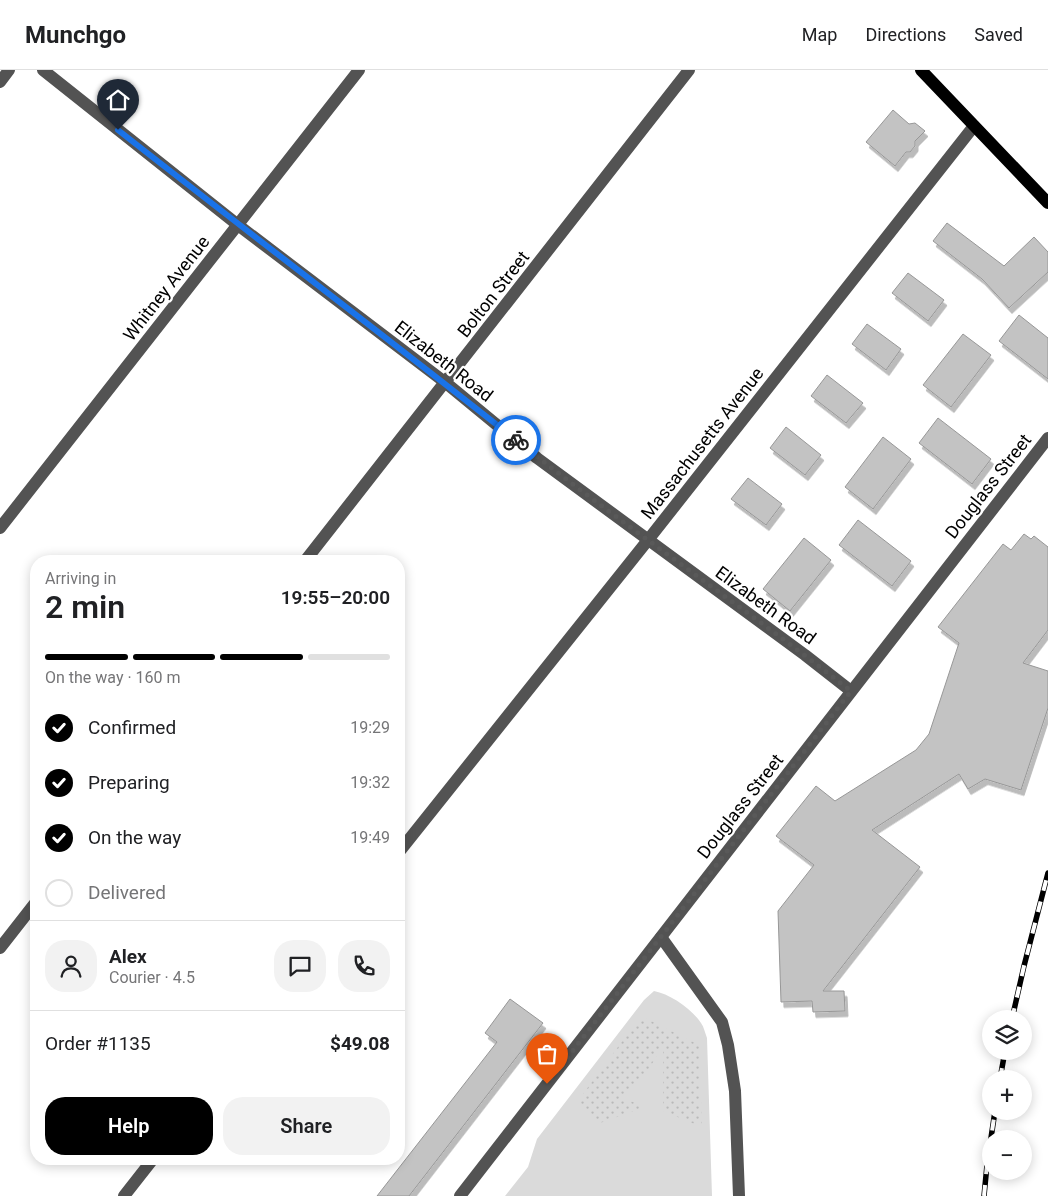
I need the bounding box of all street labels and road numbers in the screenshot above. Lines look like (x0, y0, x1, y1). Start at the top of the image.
street label: Whitney Avenue (119, 231, 213, 345)
street label: Bolton Street (453, 247, 533, 341)
street label: Elizabeth Road (391, 316, 497, 406)
street label: Massachusetts Avenue (636, 363, 768, 523)
street label: Douglass Street (941, 429, 1035, 542)
street label: Elizabeth Road (712, 562, 820, 648)
street label: Douglass Street (693, 749, 787, 862)

